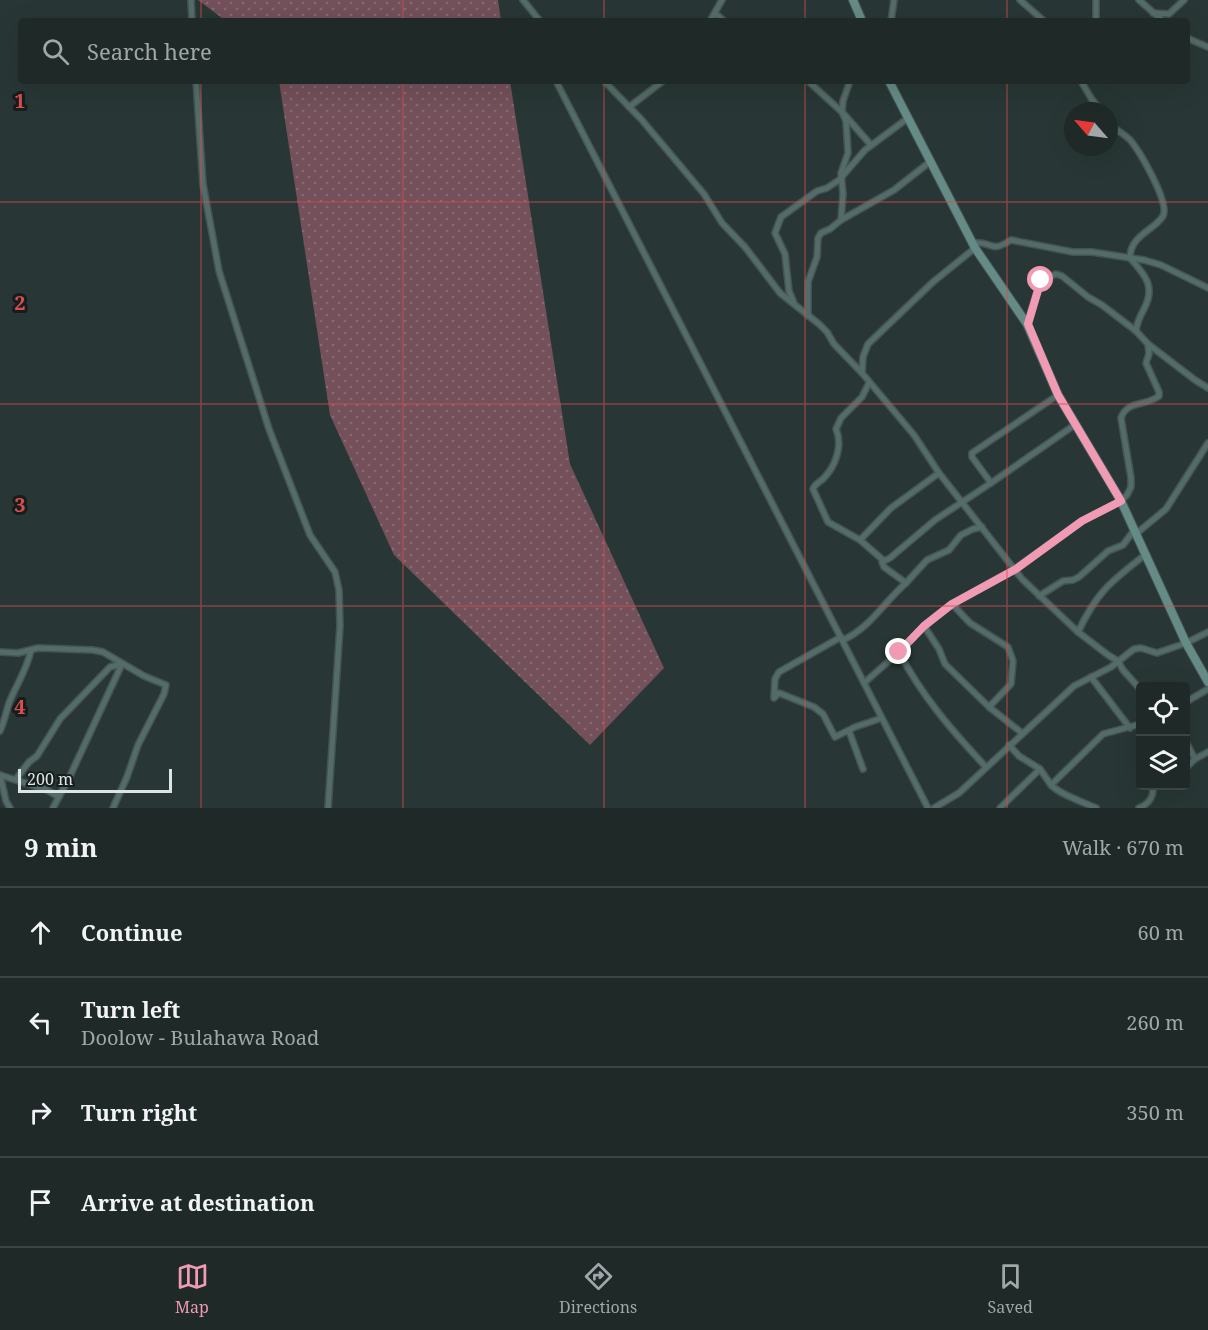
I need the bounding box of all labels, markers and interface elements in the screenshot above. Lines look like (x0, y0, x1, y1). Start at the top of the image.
search box (18, 18, 1190, 84)
icon: search (39, 35, 72, 68)
text: Search here (87, 36, 212, 66)
text: 1 (14, 87, 26, 114)
north arrow (1064, 102, 1118, 156)
route start (1027, 266, 1053, 292)
text: 2 (14, 289, 26, 316)
text: 3 (14, 491, 26, 518)
route end (885, 638, 911, 664)
map controls (1136, 682, 1190, 790)
button: locate (1136, 682, 1190, 736)
text: 4 (14, 693, 26, 720)
button: layers (1136, 736, 1190, 790)
scale bar (18, 766, 172, 794)
text: 200 m (27, 768, 73, 790)
text: 9 min (24, 829, 98, 865)
text: Walk · 670 m (1062, 834, 1184, 861)
icon: ahead (24, 916, 57, 949)
text: Continue (81, 917, 183, 947)
text: 60 m (1138, 919, 1184, 946)
text: Turn left (81, 994, 180, 1024)
icon: left (24, 1006, 57, 1039)
text: 260 m (1126, 1009, 1184, 1036)
text: Doolow - Bulahawa Road (81, 1024, 319, 1051)
icon: right (24, 1096, 57, 1129)
text: Turn right (81, 1097, 197, 1127)
text: 350 m (1126, 1099, 1184, 1126)
icon: arrive (24, 1186, 57, 1219)
text: Arrive at destination (81, 1187, 315, 1217)
tab: Map (175, 1260, 209, 1318)
tab: Directions (559, 1260, 637, 1318)
tab: Saved (988, 1260, 1033, 1318)

